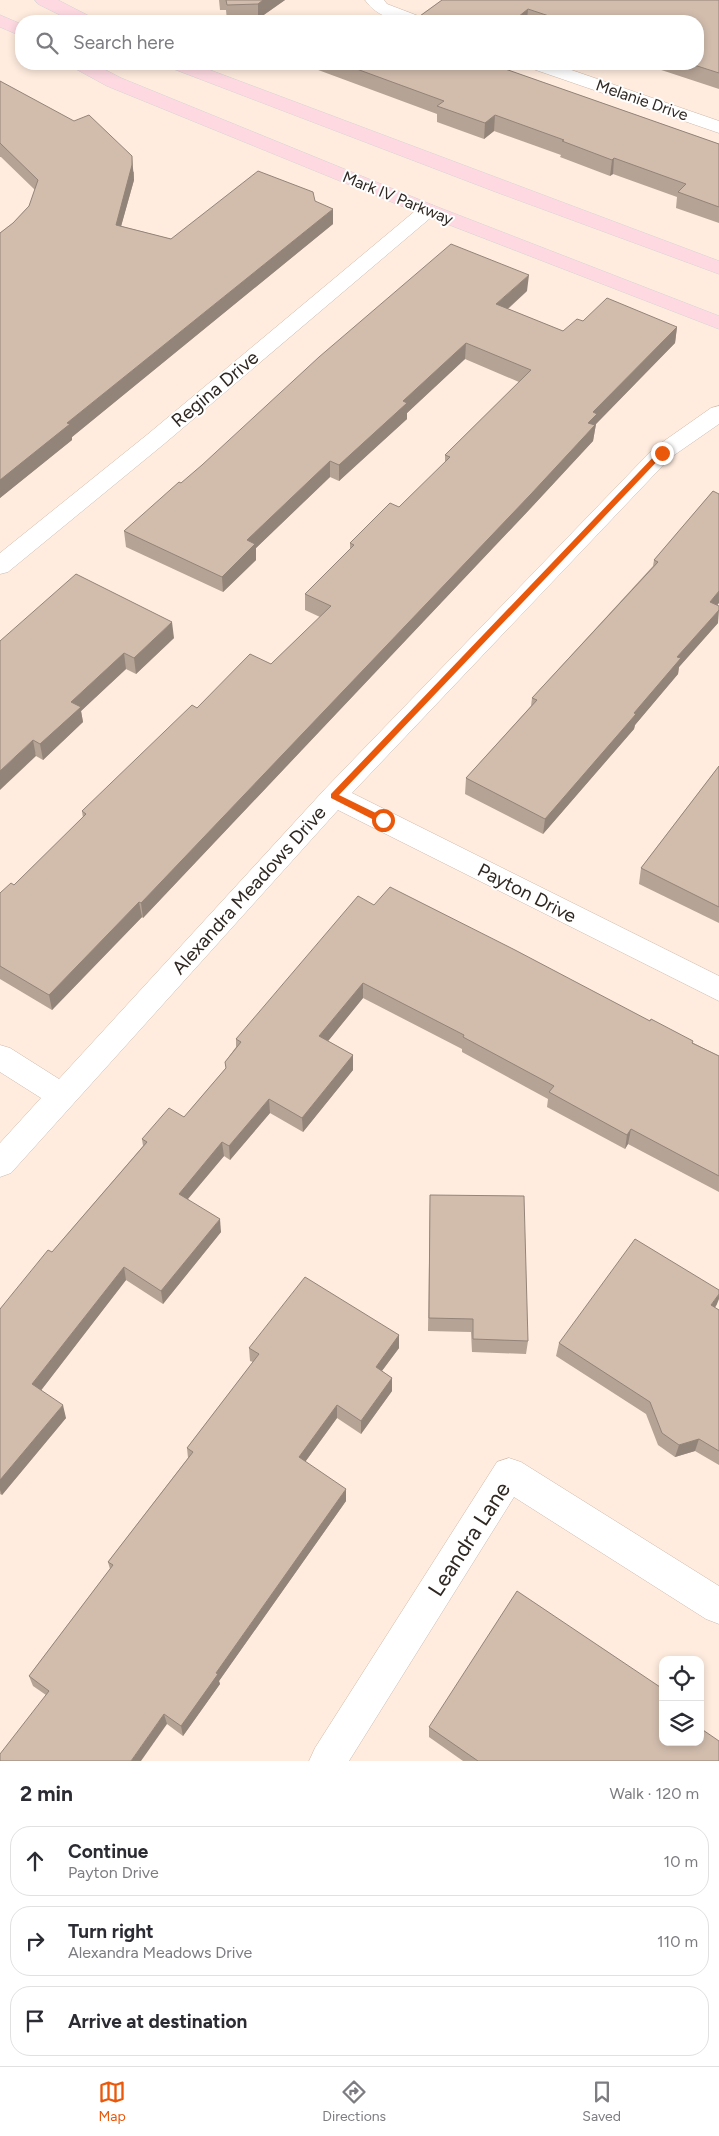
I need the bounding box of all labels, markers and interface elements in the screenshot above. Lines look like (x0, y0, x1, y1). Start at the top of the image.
search box (15, 15, 704, 70)
icon: search (33, 29, 61, 57)
text: Search here (73, 31, 175, 54)
street label: Melanie Drive (593, 75, 691, 125)
street label: Mark IV Parkway (340, 167, 457, 229)
street label: Regina Drive (167, 346, 263, 432)
route end (651, 442, 674, 465)
street label: Alexandra Meadows Drive (167, 801, 331, 979)
route start (372, 809, 395, 832)
street label: Payton Drive (474, 858, 580, 928)
street label: Leandra Lane (422, 1477, 516, 1601)
map controls (659, 1656, 704, 1746)
button: locate (659, 1656, 704, 1701)
button: layers (659, 1701, 704, 1746)
text: 2 min (20, 1781, 73, 1806)
text: Walk · 120 m (610, 1784, 699, 1803)
text: Continue (68, 1840, 148, 1863)
icon: ahead (21, 1847, 49, 1875)
text: 10 m (664, 1852, 698, 1871)
text: Payton Drive (68, 1863, 159, 1882)
text: Turn right (68, 1920, 154, 1943)
icon: right (21, 1927, 49, 1955)
text: 110 m (657, 1932, 698, 1951)
text: Alexandra Meadows Drive (68, 1943, 252, 1962)
icon: arrive (21, 2007, 49, 2035)
text: Arrive at destination (68, 2010, 247, 2033)
tab: Map (98, 2078, 126, 2125)
tab: Directions (322, 2078, 386, 2125)
tab: Saved (582, 2078, 621, 2125)

